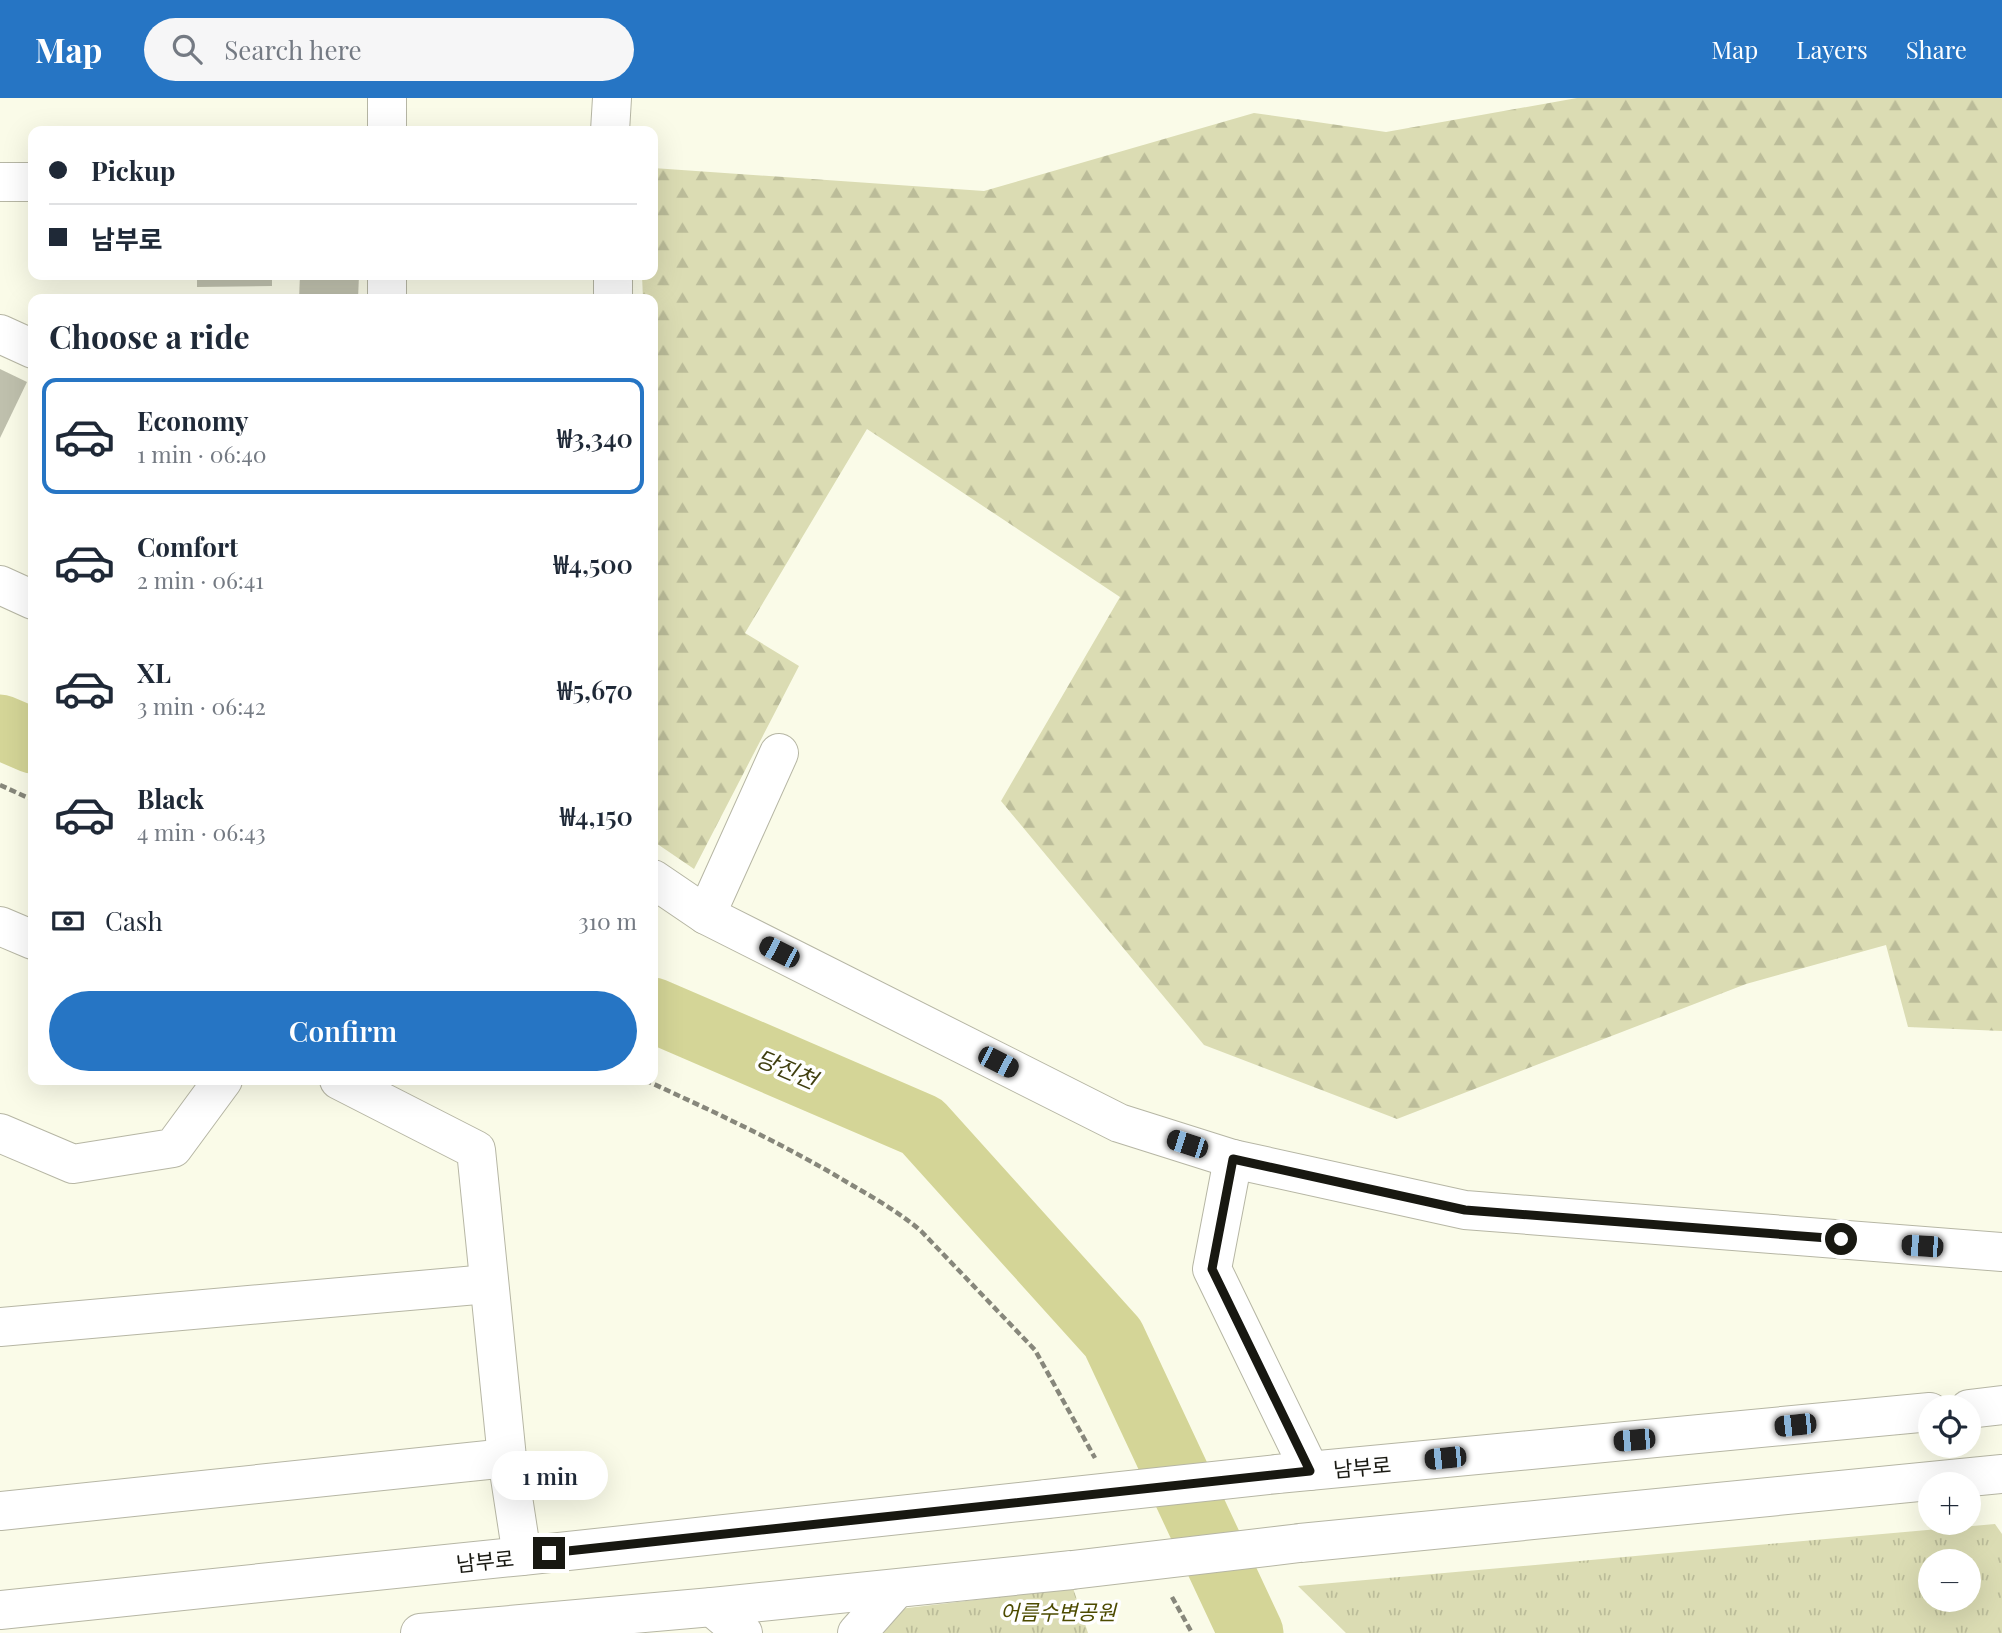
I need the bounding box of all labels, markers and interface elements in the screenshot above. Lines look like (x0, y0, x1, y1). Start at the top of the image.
search box (144, 18, 634, 81)
text: Map (35, 27, 102, 71)
icon: search (168, 30, 206, 68)
text: Search here (224, 32, 362, 67)
text: Map (1712, 33, 1758, 65)
text: Layers (1796, 33, 1868, 65)
text: Share (1906, 33, 1967, 65)
text: Pickup (91, 153, 175, 188)
text: 남부로 (91, 221, 163, 256)
text: Choose a ride (49, 314, 250, 357)
text: Economy (137, 403, 248, 438)
icon: car (53, 405, 116, 468)
text: ₩3,340 (557, 420, 633, 455)
text: 1 min · 06:40 (137, 438, 267, 469)
text: Comfort (137, 529, 238, 564)
icon: car (53, 531, 116, 594)
text: ₩4,500 (553, 546, 633, 581)
text: 2 min · 06:41 (137, 564, 264, 595)
text: XL (137, 655, 171, 690)
icon: car (53, 657, 116, 720)
text: ₩5,670 (557, 672, 633, 707)
text: 3 min · 06:42 (137, 690, 266, 721)
text: Black (137, 781, 204, 816)
icon: car (53, 783, 116, 846)
text: ₩4,150 (560, 798, 633, 833)
text: 4 min · 06:43 (137, 816, 266, 847)
icon: cash (49, 902, 87, 940)
text: Cash (105, 903, 163, 938)
text: 310 m (578, 905, 637, 936)
car (756, 933, 803, 971)
button: Confirm (49, 991, 637, 1071)
water label: 당진천 (752, 1041, 825, 1096)
car (975, 1043, 1022, 1081)
car (1164, 1128, 1211, 1160)
route start (1825, 1223, 1857, 1255)
car (1901, 1234, 1944, 1258)
map controls (1918, 1395, 1981, 1612)
button: locate (1918, 1395, 1981, 1458)
car (1774, 1412, 1817, 1438)
car (1613, 1428, 1656, 1452)
car (1424, 1445, 1467, 1471)
street label: 남부로 (1332, 1450, 1392, 1482)
callout: 1 min (491, 1452, 607, 1500)
text: 1 min (522, 1460, 578, 1491)
button: + (1918, 1472, 1981, 1535)
route end (533, 1537, 565, 1569)
street label: 남부로 (455, 1543, 515, 1577)
button: − (1918, 1549, 1981, 1612)
park label: 어름수변공원 (1000, 1597, 1118, 1625)

